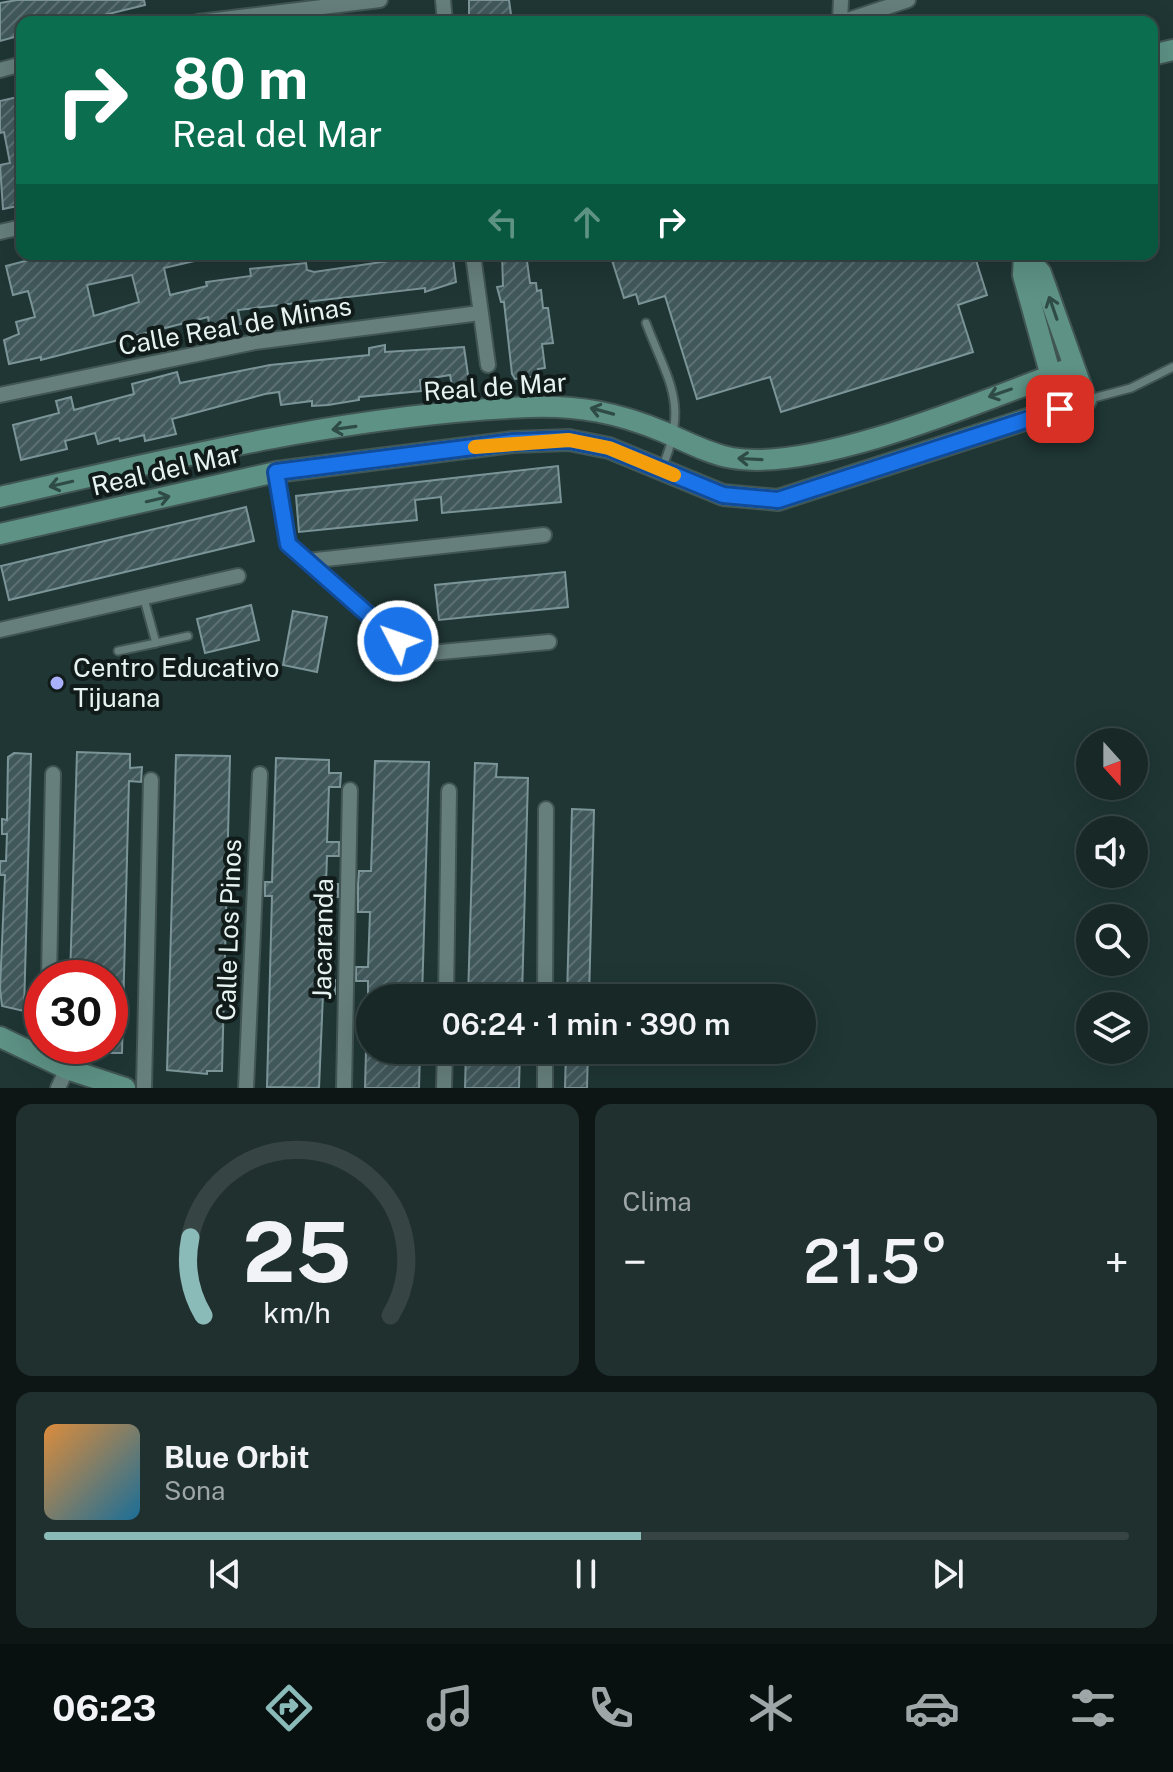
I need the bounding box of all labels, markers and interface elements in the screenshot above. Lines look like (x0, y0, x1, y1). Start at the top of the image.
text: 80 m (172, 46, 308, 112)
icon: right (40, 48, 144, 152)
text: Real del Mar (172, 113, 382, 155)
icon: left (481, 200, 525, 244)
icon: ahead (565, 200, 609, 244)
icon: right (649, 200, 693, 244)
street label: Calle Real de Minas (116, 290, 354, 361)
one-way arrow (1045, 296, 1060, 321)
street label: Real de Mar (422, 366, 568, 407)
pin (1026, 375, 1094, 443)
one-way arrow (988, 387, 1013, 402)
icon: arrive (1038, 387, 1082, 431)
one-way arrow (589, 403, 615, 418)
one-way arrow (331, 421, 357, 436)
street label: Real del Mar (88, 437, 243, 502)
one-way arrow (737, 451, 764, 466)
one-way arrow (49, 477, 75, 492)
one-way arrow (145, 490, 170, 505)
position arrow (356, 599, 440, 683)
place label: Centro Educativo Tijuana (73, 652, 279, 713)
marker: Centro Educativo Tijuana (48, 674, 66, 692)
north arrow (1076, 728, 1148, 800)
map controls (1076, 728, 1148, 1064)
button: sound (1076, 816, 1148, 888)
street label: Calle Los Pinos (210, 838, 247, 1022)
street label: Jacaranda (306, 878, 339, 1000)
button: search (1076, 904, 1148, 976)
speed limit sign: 30 (24, 960, 128, 1064)
button: layers (1076, 992, 1148, 1064)
text: 06:24 · 1 min · 390 m (442, 1006, 730, 1042)
text: Clima (623, 1186, 692, 1217)
text: 25 (243, 1203, 352, 1301)
text: 21.5° (803, 1226, 948, 1297)
text: − (623, 1236, 647, 1288)
text: + (1105, 1236, 1129, 1288)
text: km/h (264, 1296, 331, 1329)
text: Blue Orbit (164, 1439, 310, 1475)
text: Sona (164, 1475, 225, 1506)
icon: previous (203, 1552, 247, 1596)
icon: pause (564, 1552, 608, 1596)
icon: next (926, 1552, 970, 1596)
icon: directions (261, 1680, 317, 1736)
icon: music (422, 1680, 478, 1736)
icon: phone (583, 1680, 639, 1736)
icon: climate (743, 1680, 799, 1736)
icon: car (904, 1680, 960, 1736)
icon: filters (1065, 1680, 1121, 1736)
text: 06:23 (52, 1687, 156, 1729)

